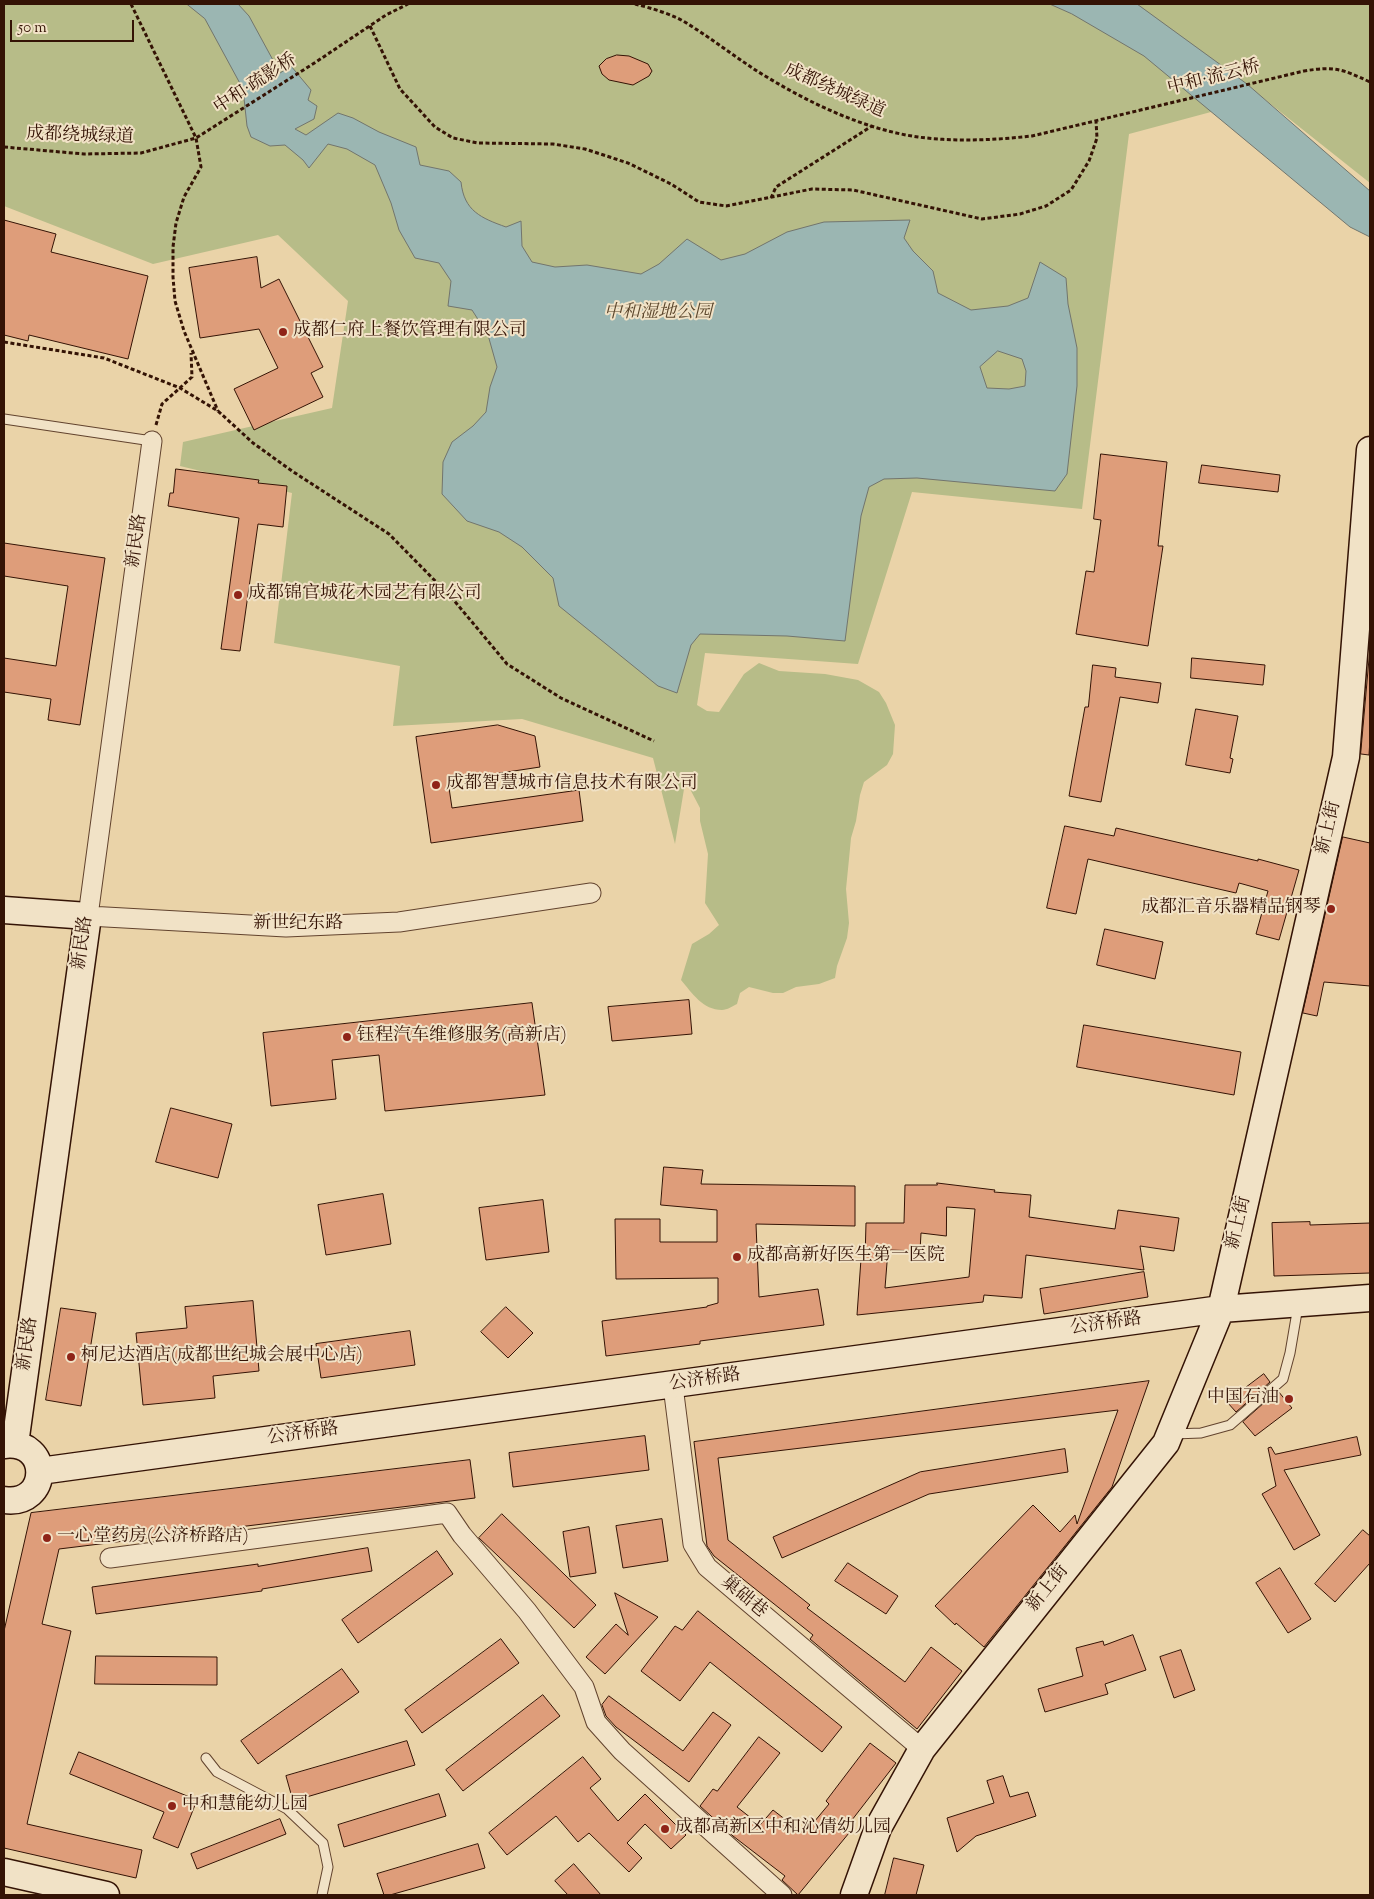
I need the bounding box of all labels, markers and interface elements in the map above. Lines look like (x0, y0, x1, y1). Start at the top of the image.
scale bar (12, 10, 136, 42)
text: 50 m (18, 18, 47, 39)
street label: 中和·疏影桥 (210, 50, 302, 120)
street label: 中和·流云桥 (1166, 57, 1262, 101)
street label: 成都绕城绿道 (780, 60, 888, 124)
street label: 成都绕城绿道 (26, 124, 134, 150)
park label: 中和湿地公园 (604, 303, 712, 325)
place label: 成都仁府上餐饮管理有限公司 (293, 321, 527, 343)
marker: 成都仁府上餐饮管理有限公司 (277, 326, 289, 338)
street label: 新民路 (124, 513, 152, 569)
place label: 成都锦官城花木园艺有限公司 (248, 584, 482, 606)
marker: 成都锦官城花木园艺有限公司 (232, 589, 244, 601)
place label: 成都智慧城市信息技术有限公司 (446, 774, 698, 796)
marker: 成都智慧城市信息技术有限公司 (430, 779, 442, 791)
street label: 新上街 (1313, 799, 1347, 857)
place label: 成都汇音乐器精品钢琴 (1141, 898, 1321, 920)
marker: 成都汇音乐器精品钢琴 (1325, 903, 1337, 915)
street label: 新世纪东路 (253, 914, 343, 936)
street label: 新民路 (70, 915, 98, 971)
place label: 钰程汽车维修服务(高新店) (357, 1026, 567, 1048)
marker: 钰程汽车维修服务(高新店) (341, 1031, 353, 1043)
street label: 新上街 (1223, 1194, 1257, 1252)
place label: 成都高新好医生第一医院 (747, 1246, 945, 1268)
marker: 成都高新好医生第一医院 (731, 1251, 743, 1263)
street label: 公济桥路 (1069, 1309, 1143, 1341)
street label: 新民路 (15, 1316, 43, 1372)
place label: 柯尼达酒店(成都世纪城会展中心店) (81, 1346, 363, 1368)
marker: 柯尼达酒店(成都世纪城会展中心店) (65, 1351, 77, 1363)
street label: 公济桥路 (668, 1365, 742, 1397)
place label: 中国石油 (1207, 1388, 1279, 1410)
marker: 中国石油 (1283, 1393, 1295, 1405)
street label: 公济桥路 (266, 1419, 340, 1451)
place label: 一心堂药房(公济桥路店) (57, 1527, 249, 1549)
marker: 一心堂药房(公济桥路店) (41, 1532, 53, 1544)
street label: 新上街 (1024, 1561, 1074, 1617)
street label: 巢础巷 (715, 1572, 771, 1624)
place label: 中和慧能幼儿园 (182, 1795, 308, 1817)
marker: 中和慧能幼儿园 (166, 1800, 178, 1812)
place label: 成都高新区中和沁倩幼儿园 (675, 1818, 891, 1840)
marker: 成都高新区中和沁倩幼儿园 (659, 1823, 671, 1835)

